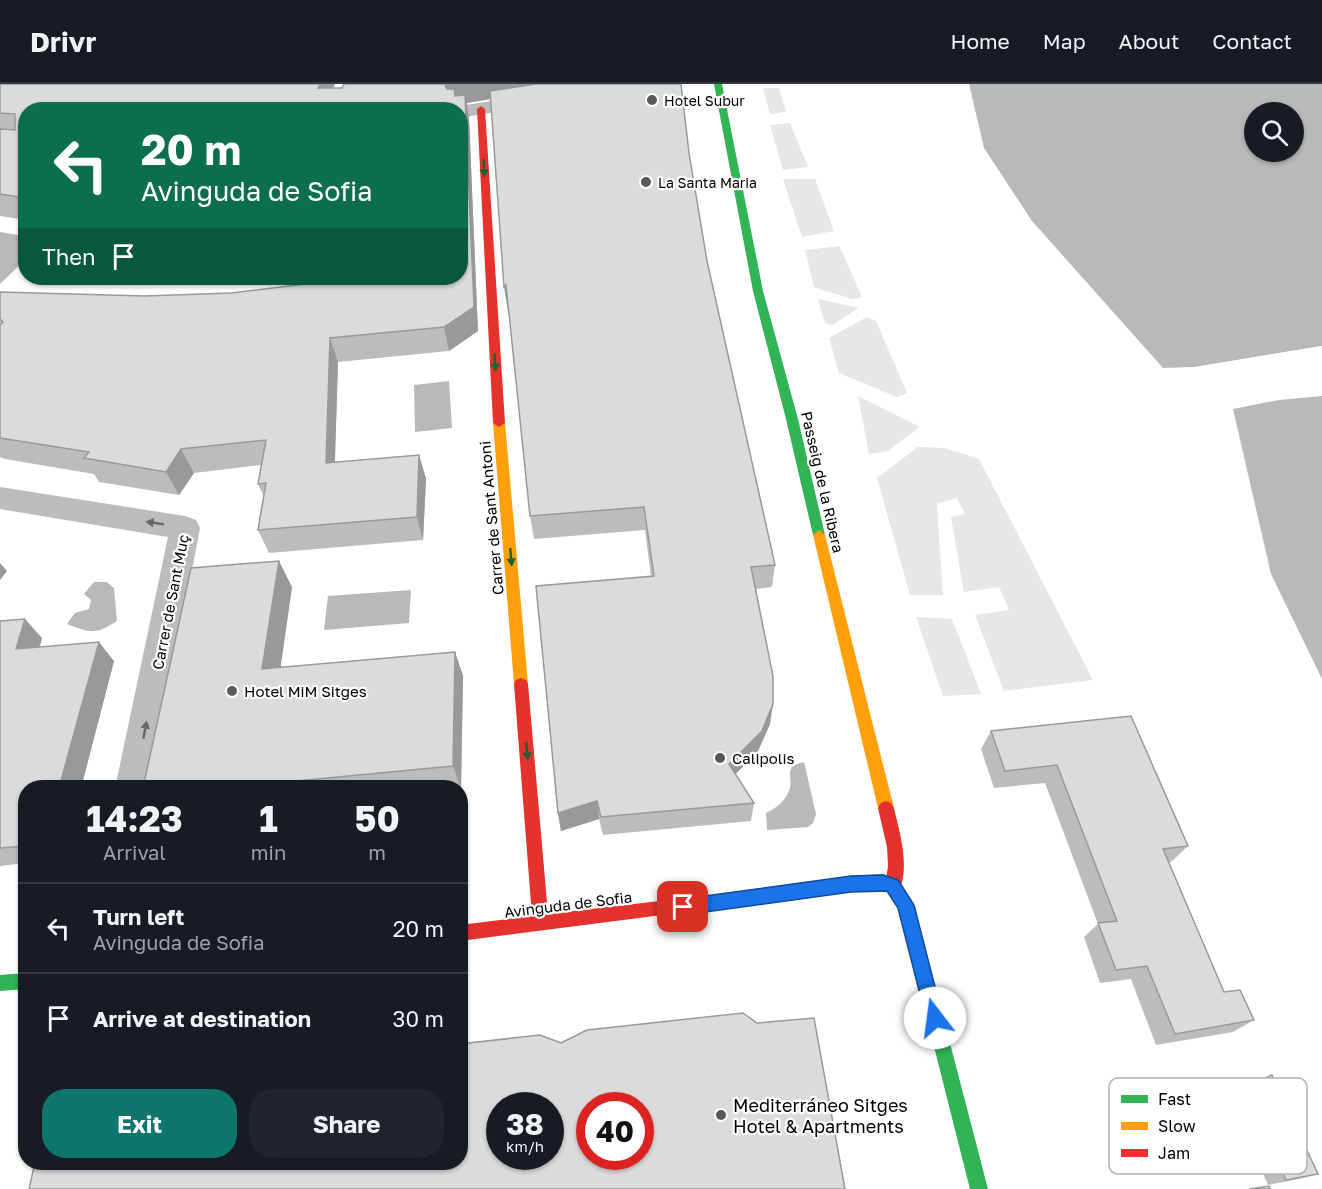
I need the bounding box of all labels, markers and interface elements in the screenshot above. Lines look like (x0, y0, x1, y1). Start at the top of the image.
text: Drivr (30, 25, 96, 58)
text: Home (950, 28, 1010, 54)
text: Map (1043, 28, 1086, 54)
text: About (1119, 28, 1179, 54)
text: Contact (1212, 28, 1292, 54)
place label: Hotel Subur (664, 92, 745, 109)
marker: Hotel Subur (645, 93, 659, 107)
map controls (1244, 102, 1304, 162)
button: search (1244, 102, 1304, 162)
text: 20 m (141, 124, 241, 174)
icon: left (42, 126, 120, 204)
one-way arrow (480, 158, 489, 177)
place label: La Santa Maria (658, 174, 757, 191)
text: Avinguda de Sofia (141, 175, 373, 207)
marker: La Santa Maria (639, 175, 653, 189)
icon: arrive (107, 240, 140, 273)
text: Then (42, 243, 95, 270)
one-way arrow (491, 353, 500, 372)
street label: Passeig de la Ribera (798, 409, 848, 555)
street label: Carrer de Sant Antoni (475, 440, 507, 596)
one-way arrow (145, 519, 164, 528)
street label: Carrer de Sant Muç (148, 533, 192, 671)
one-way arrow (506, 547, 515, 566)
place label: Hotel MiM Sitges (244, 682, 367, 700)
marker: Hotel MiM Sitges (225, 684, 239, 698)
one-way arrow (141, 720, 150, 739)
one-way arrow (522, 741, 532, 760)
place label: Calipolis (732, 749, 795, 767)
marker: Calipolis (713, 751, 727, 765)
text: 14:23 (86, 797, 183, 840)
text: 1 (259, 797, 278, 840)
text: 50 (354, 797, 400, 840)
text: Arrival (103, 840, 166, 864)
text: min (251, 840, 286, 864)
text: m (368, 840, 386, 864)
pin (657, 881, 708, 932)
street label: Avinguda de Sofia (503, 887, 633, 921)
icon: arrive (666, 890, 699, 923)
text: Turn left (93, 903, 184, 930)
icon: left (42, 912, 75, 945)
text: 20 m (393, 915, 444, 942)
text: Avinguda de Sofia (93, 930, 265, 954)
position arrow (903, 986, 967, 1050)
icon: arrive (42, 1002, 75, 1035)
text: Arrive at destination (93, 1005, 311, 1032)
text: 30 m (393, 1005, 444, 1032)
legend (1109, 1078, 1307, 1174)
button: Exit (42, 1089, 237, 1158)
button: Share (249, 1089, 444, 1158)
text: Fast (1158, 1089, 1191, 1109)
speed limit sign: 40 (576, 1092, 654, 1170)
place label: Mediterráneo Sitges Hotel & Apartments (733, 1094, 908, 1137)
text: 38 (506, 1106, 544, 1142)
marker: Mediterráneo Sitges Hotel & Apartments (714, 1108, 728, 1122)
text: Slow (1158, 1116, 1196, 1136)
text: km/h (506, 1137, 544, 1155)
text: Jam (1158, 1143, 1190, 1163)

